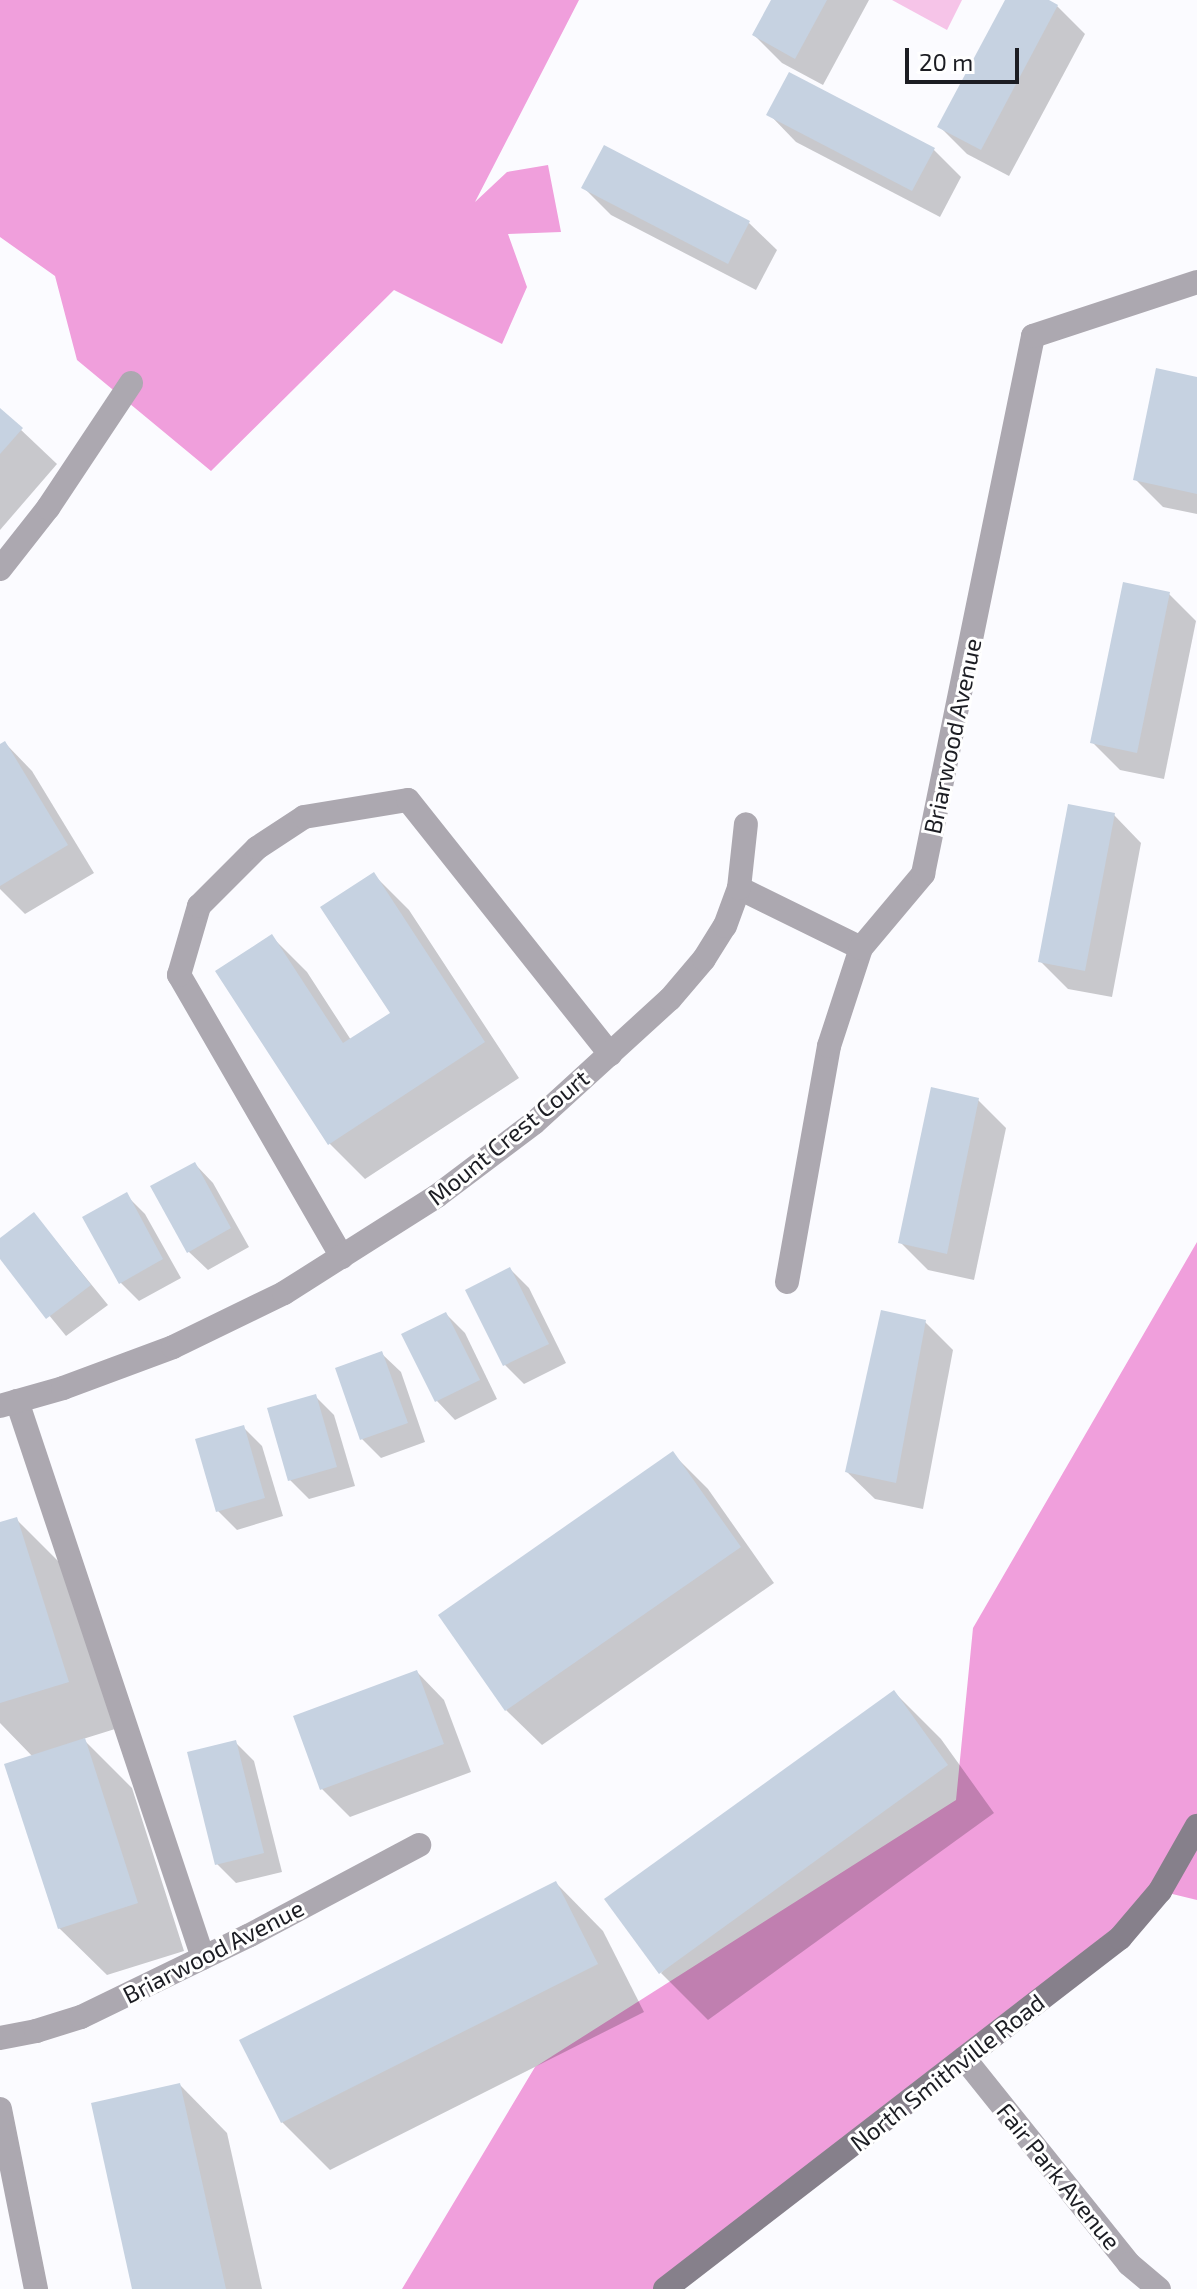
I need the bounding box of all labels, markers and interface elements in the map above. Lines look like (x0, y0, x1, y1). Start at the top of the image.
scale bar (909, 32, 1023, 82)
text: 20 m (919, 47, 973, 76)
street label: Briarwood Avenue (917, 635, 987, 837)
street label: Mount Crest Court (422, 1063, 594, 1211)
street label: Briarwood Avenue (117, 1893, 309, 2009)
street label: North Smithville Road (844, 1987, 1050, 2157)
street label: Fair Park Avenue (991, 2096, 1127, 2256)

